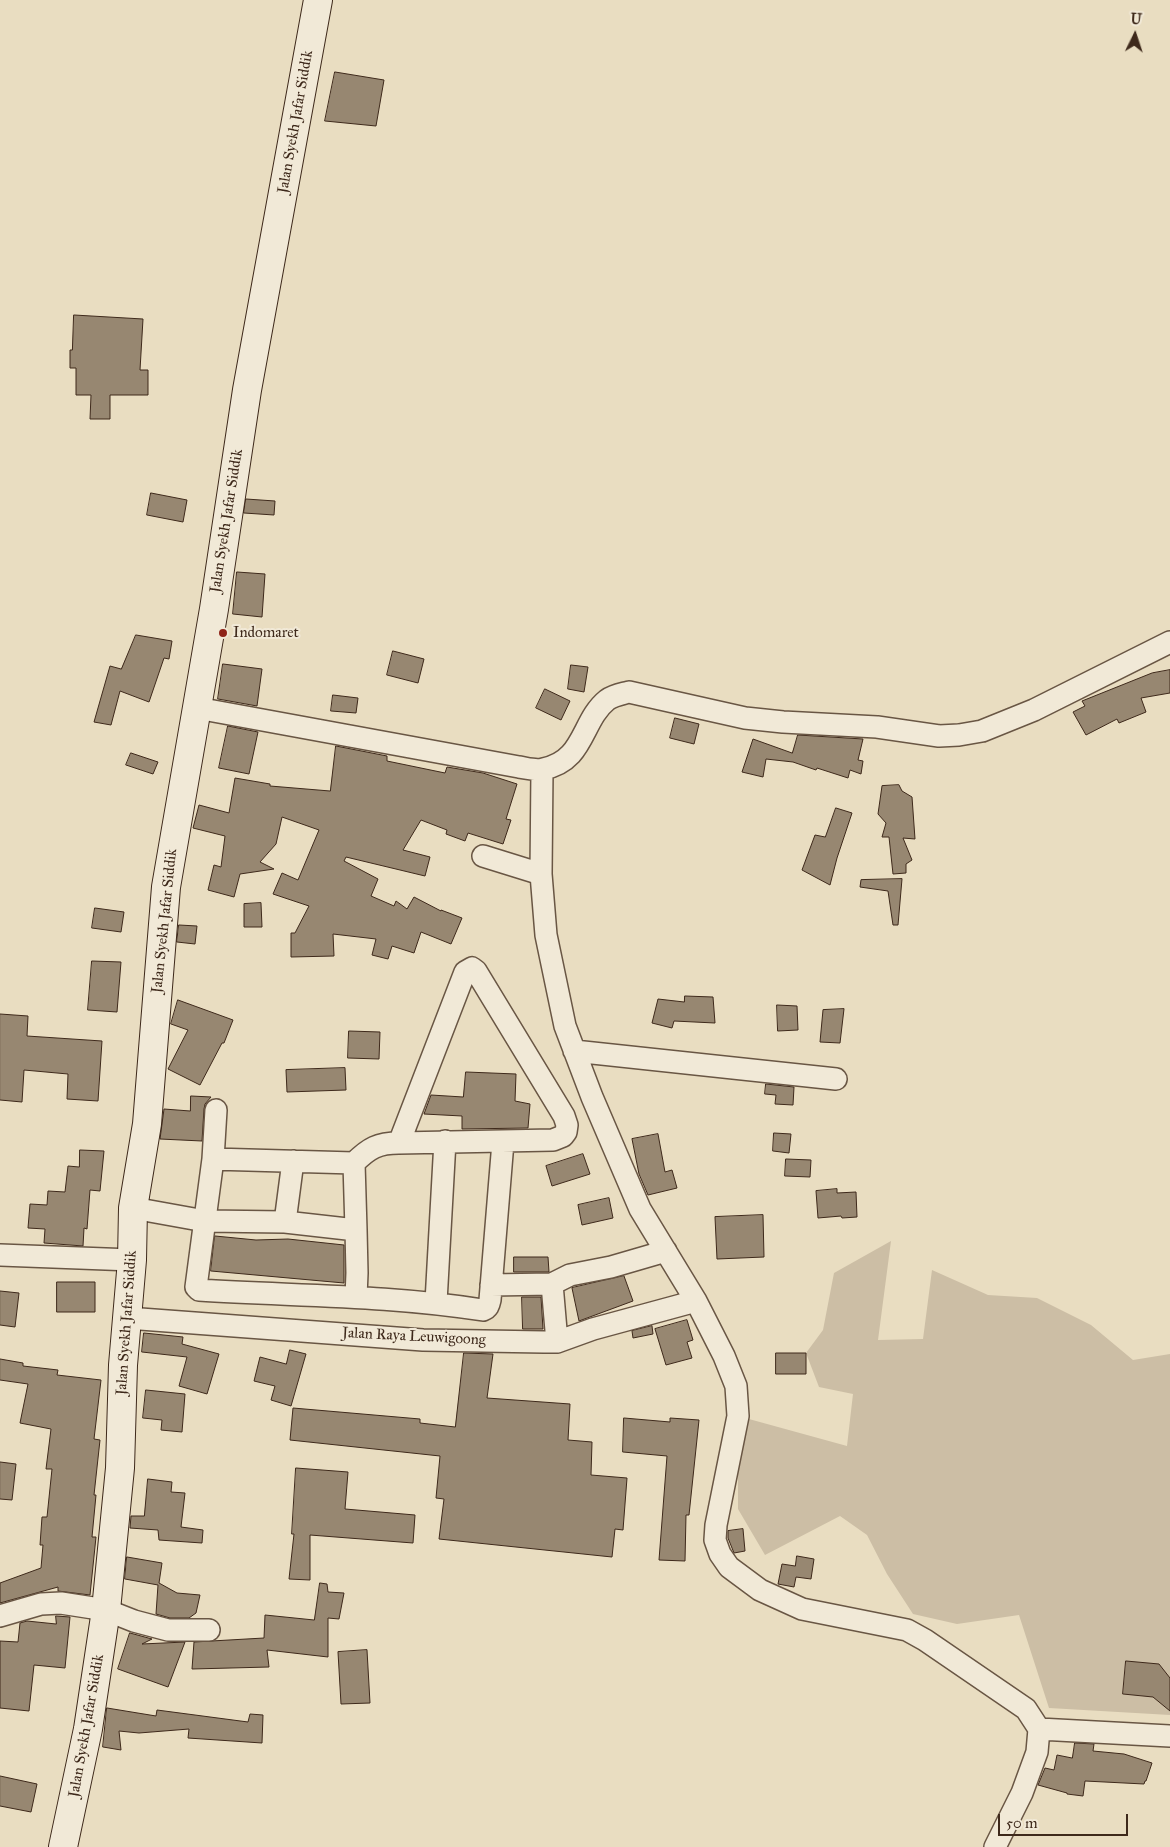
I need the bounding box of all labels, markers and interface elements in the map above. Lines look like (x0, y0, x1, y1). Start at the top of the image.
north arrow (1110, 10, 1160, 60)
text: U (1130, 11, 1142, 28)
street label: Jalan Syekh Jafar Siddik (275, 49, 317, 195)
street label: Jalan Syekh Jafar Siddik (207, 448, 247, 594)
place label: Indomaret (233, 624, 299, 642)
marker: Indomaret (217, 627, 229, 639)
street label: Jalan Syekh Jafar Siddik (148, 848, 182, 994)
street label: Jalan Syekh Jafar Siddik (113, 1250, 141, 1396)
street label: Jalan Raya Leuwigoong (342, 1324, 486, 1350)
street label: Jalan Syekh Jafar Siddik (66, 1653, 108, 1799)
scale bar (1000, 1804, 1130, 1836)
text: 50 m (1006, 1814, 1038, 1832)

